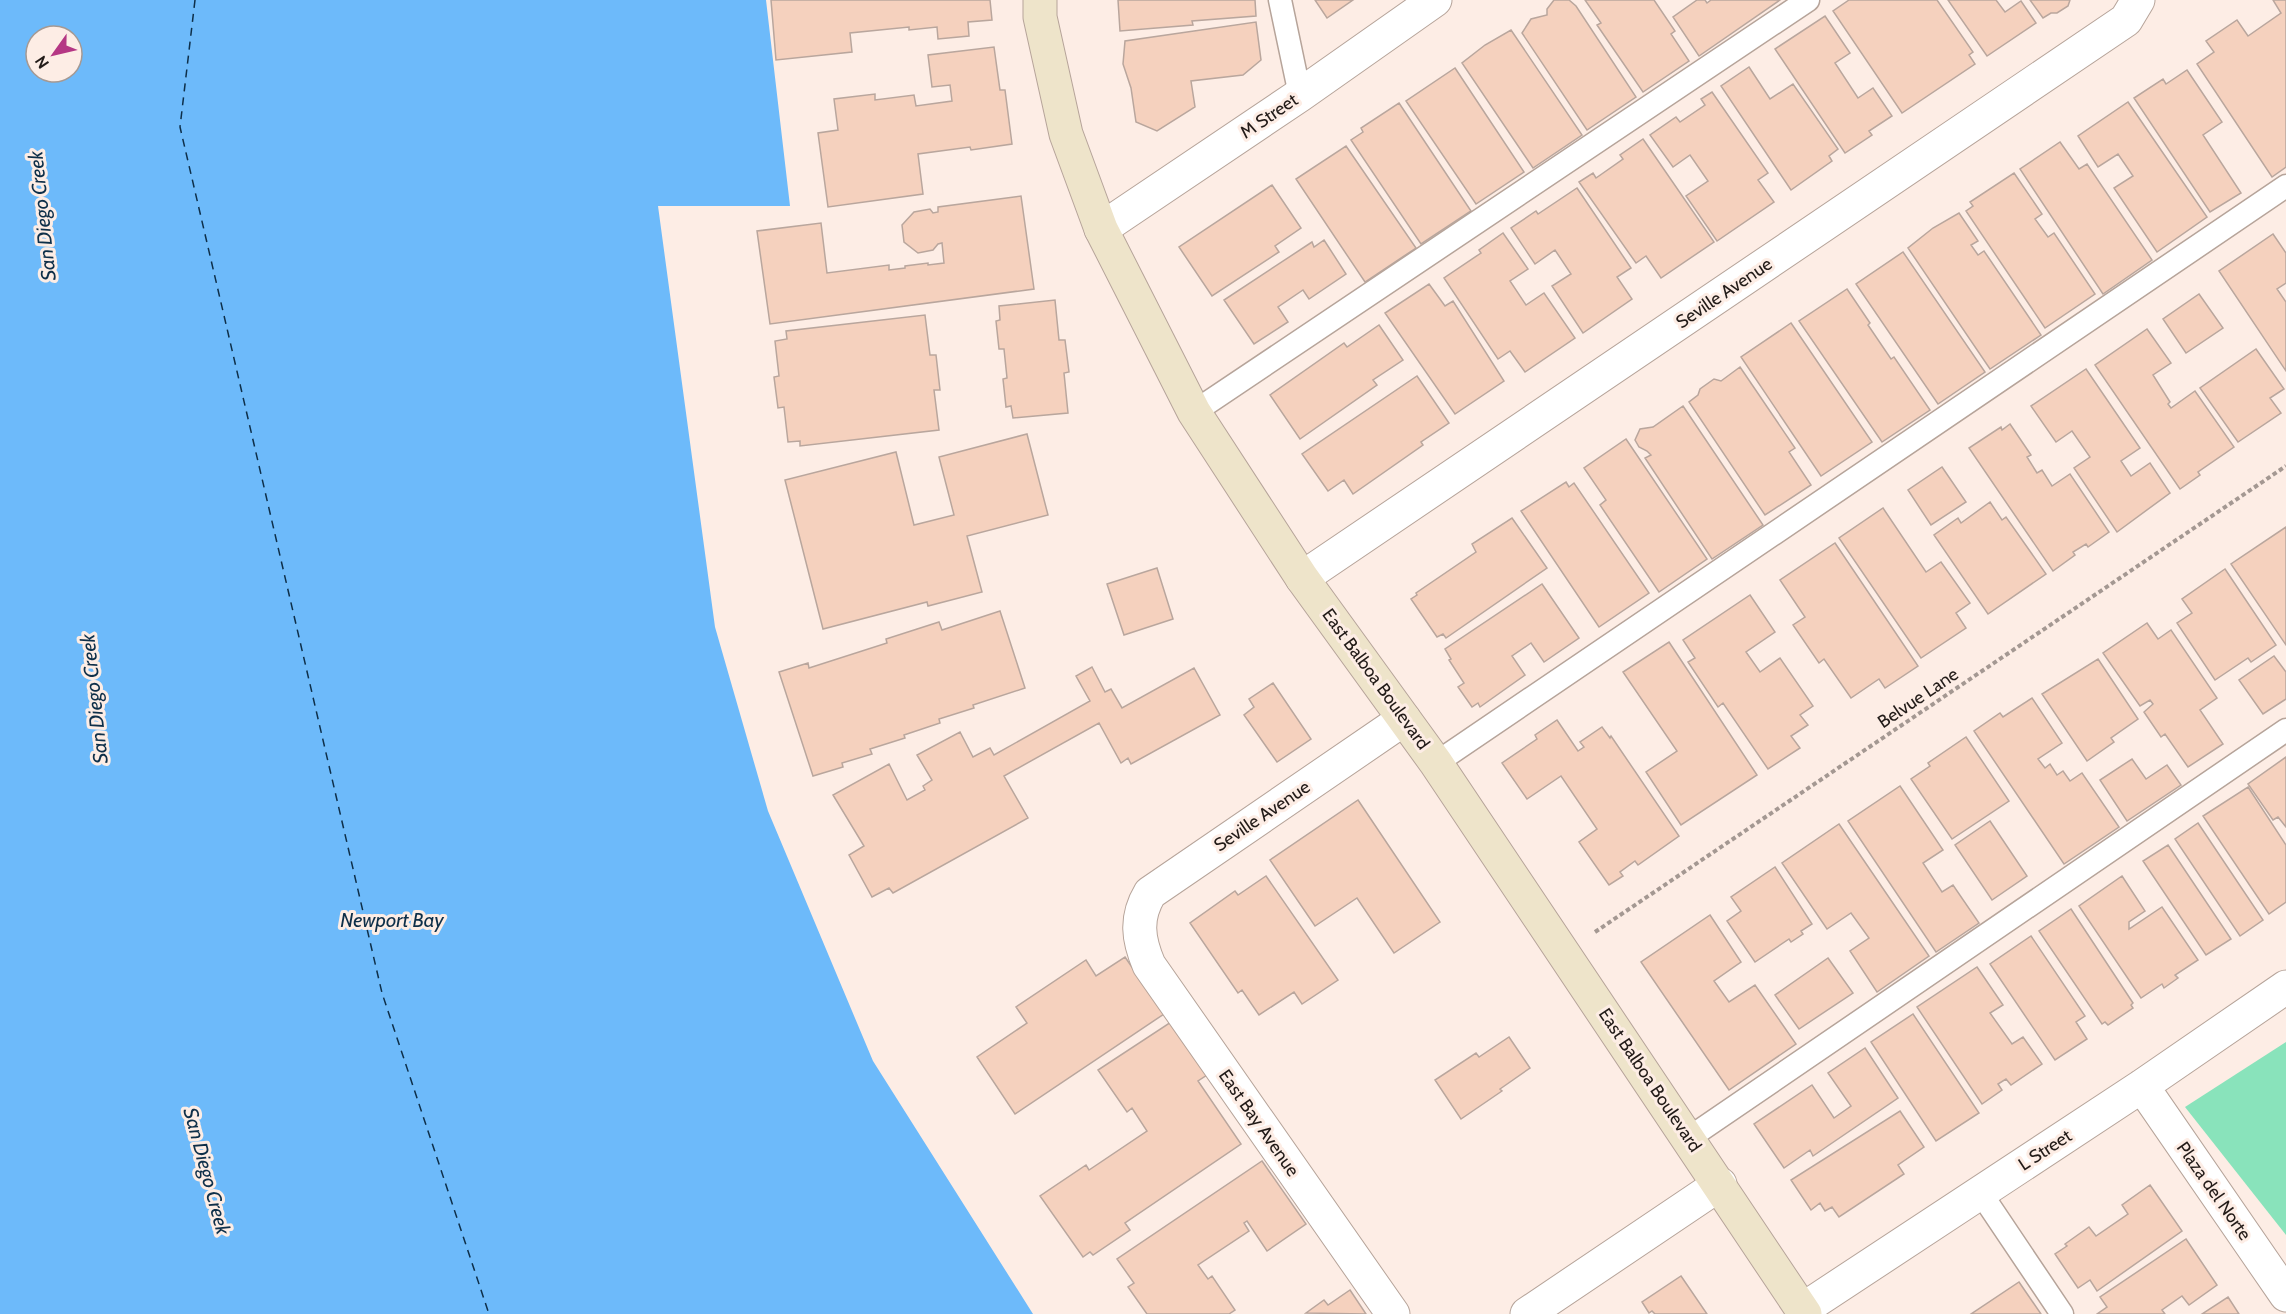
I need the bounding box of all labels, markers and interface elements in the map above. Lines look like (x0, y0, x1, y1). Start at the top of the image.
north arrow (24, 24, 84, 84)
text: N (31, 52, 53, 72)
street label: M Street (1236, 89, 1302, 143)
water label: San Diego Creek (23, 148, 61, 282)
street label: Seville Avenue (1672, 253, 1776, 333)
street label: East Balboa Boulevard (1318, 604, 1434, 754)
water label: San Diego Creek (75, 631, 113, 765)
street label: Belvue Lane (1873, 663, 1963, 733)
street label: Seville Avenue (1210, 776, 1314, 856)
water label: Newport Bay (340, 908, 444, 932)
street label: East Balboa Boulevard (1594, 1004, 1706, 1156)
street label: East Bay Avenue (1214, 1065, 1304, 1181)
water label: San Diego Creek (179, 1105, 236, 1238)
street label: L Street (2014, 1125, 2076, 1175)
street label: Plaza del Norte (2172, 1138, 2256, 1244)

